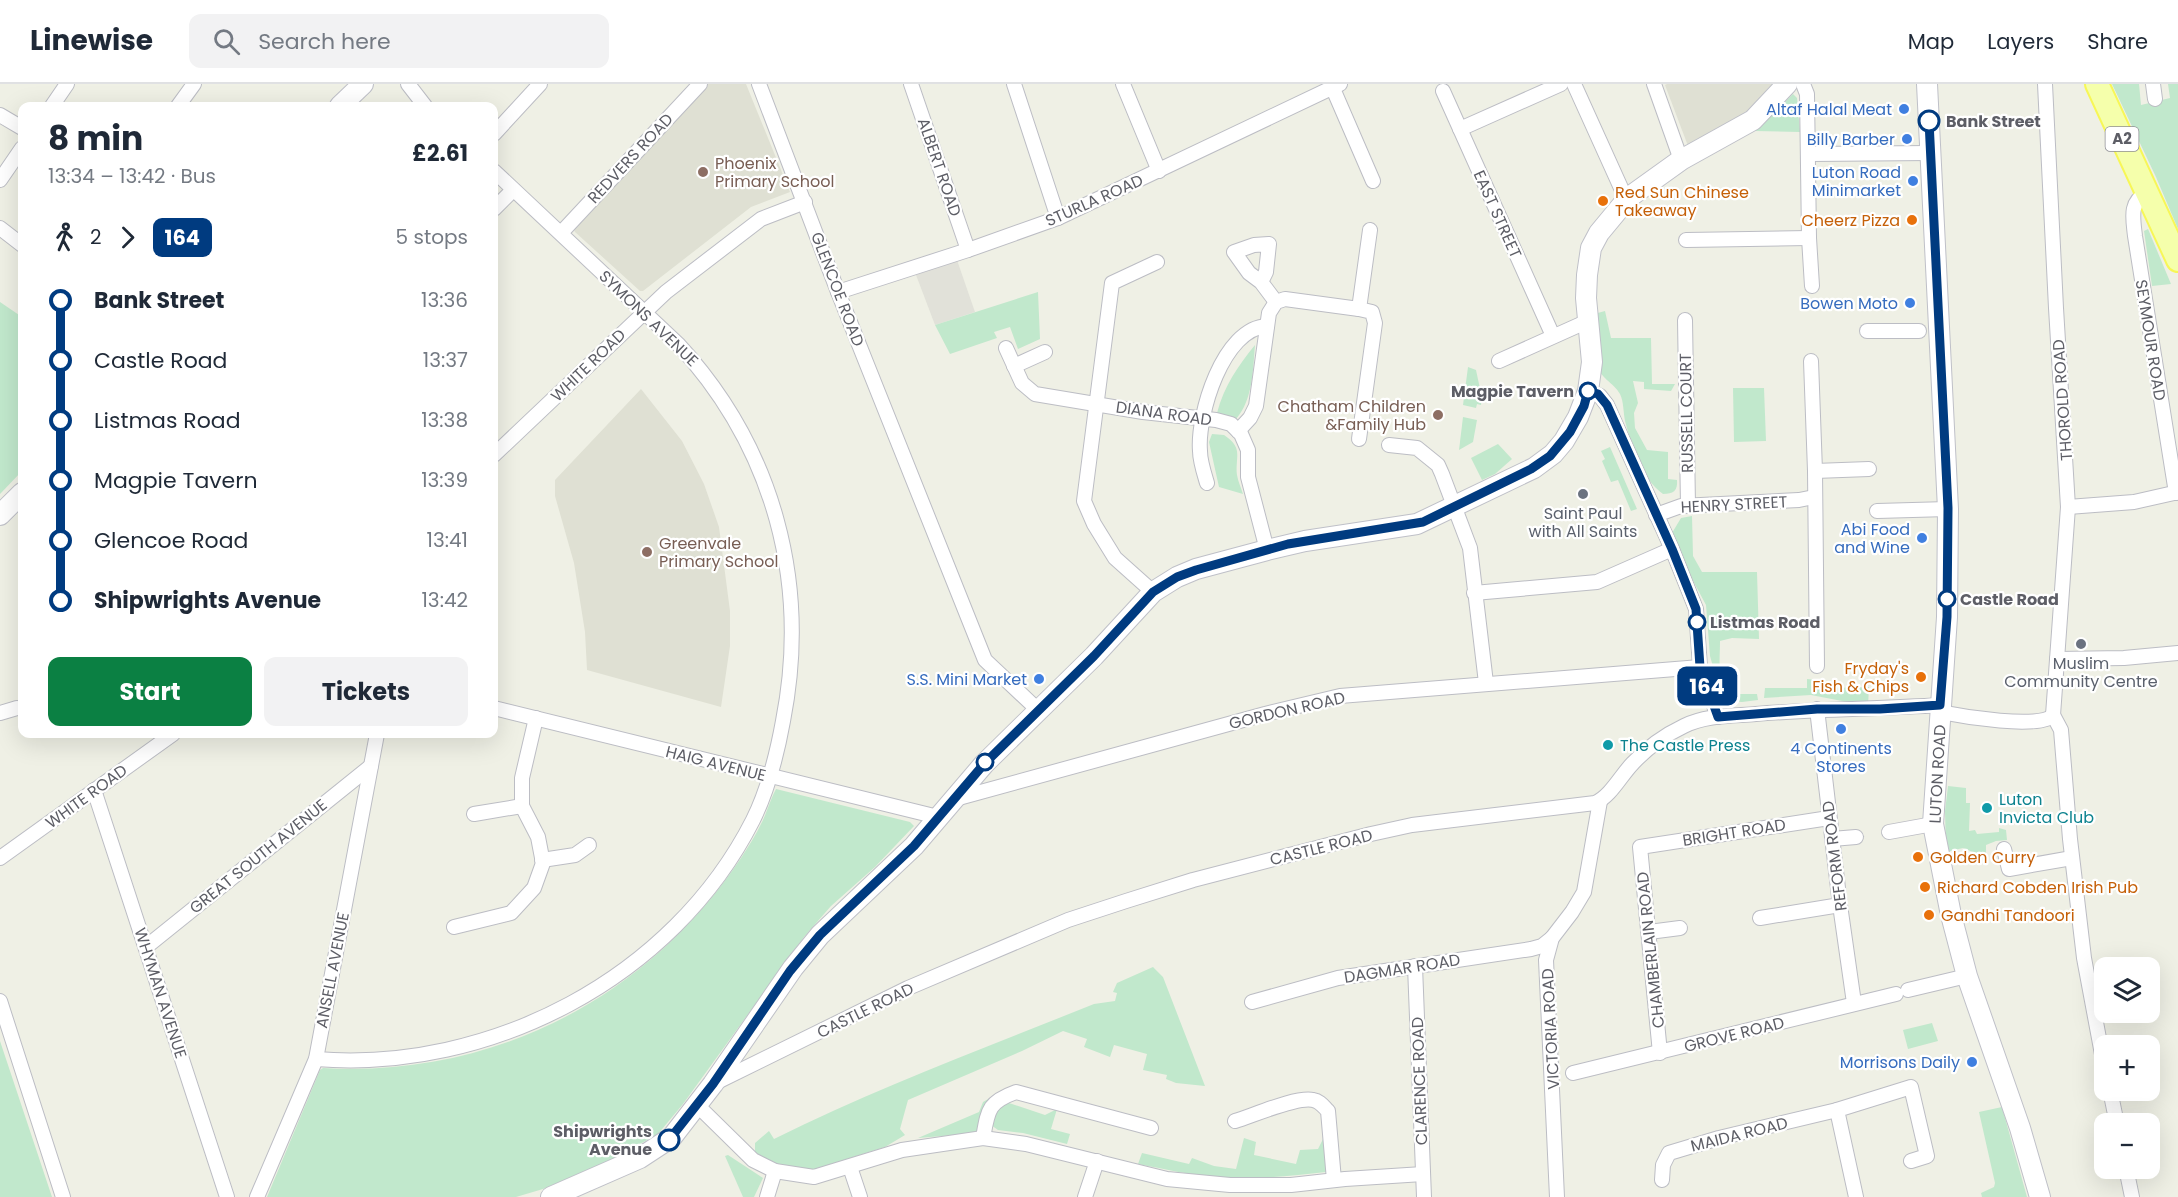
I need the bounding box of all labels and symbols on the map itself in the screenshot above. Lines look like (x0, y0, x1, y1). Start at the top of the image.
place label: Altaf Halal Meat (1766, 98, 1892, 121)
marker: Altaf Halal Meat (1897, 102, 1911, 116)
street label: REDVERS ROAD (582, 108, 678, 209)
marker: Bank Street (1918, 110, 1940, 132)
place label: Bank Street (1946, 110, 2041, 133)
street label: ALBERT ROAD (912, 115, 967, 219)
road number: A2 (2106, 127, 2138, 151)
place label: Billy Barber (1807, 128, 1895, 151)
marker: Billy Barber (1900, 132, 1914, 146)
place label: Phoenix Primary School (715, 152, 834, 193)
place label: Luton Road Minimarket (1812, 161, 1901, 202)
marker: Phoenix Primary School (696, 165, 710, 179)
street label: EAST STREET (1468, 167, 1527, 262)
street label: STURLA ROAD (1042, 169, 1147, 232)
marker: Luton Road Minimarket (1906, 174, 1920, 188)
place label: Red Sun Chinese Takeaway (1615, 181, 1749, 222)
marker: Red Sun Chinese Takeaway (1596, 194, 1610, 208)
place label: Cheerz Pizza (1801, 209, 1900, 232)
marker: Cheerz Pizza (1905, 213, 1919, 227)
street label: GLENCOE ROAD (805, 229, 870, 350)
street label: SYMONS AVENUE (594, 265, 703, 372)
street label: SEYMOUR ROAD (2130, 278, 2171, 402)
place label: Bowen Moto (1800, 292, 1898, 315)
marker: Bowen Moto (1903, 296, 1917, 310)
street label: WHITE ROAD (546, 324, 631, 407)
street label: THOROLD ROAD (2047, 339, 2078, 461)
street label: RUSSELL COURT (1674, 353, 1699, 473)
place label: Magpie Tavern (1451, 380, 1574, 403)
marker: Magpie Tavern (1579, 382, 1597, 400)
street label: DIANA ROAD (1114, 395, 1213, 432)
place label: Chatham Children &Family Hub (1278, 395, 1426, 436)
marker: Chatham Children &Family Hub (1431, 408, 1445, 422)
marker: Saint Paul with All Saints (1576, 487, 1590, 501)
street label: HENRY STREET (1680, 490, 1788, 519)
place label: Saint Paul with All Saints (1529, 502, 1637, 543)
place label: Abi Food and Wine (1834, 518, 1910, 559)
marker: Abi Food and Wine (1915, 531, 1929, 545)
place label: Greenvale Primary School (659, 532, 778, 573)
marker: Greenvale Primary School (640, 545, 654, 559)
place label: Castle Road (1960, 588, 2059, 611)
marker: Castle Road (1938, 590, 1956, 608)
place label: Listmas Road (1710, 611, 1820, 634)
marker: Listmas Road (1688, 613, 1706, 631)
marker: Muslim Community Centre (2074, 637, 2088, 651)
place label: Muslim Community Centre (2004, 652, 2158, 693)
place label: Fryday's Fish & Chips (1812, 657, 1909, 698)
line badge: 164 (1672, 666, 1742, 706)
place label: S.S. Mini Market (907, 668, 1027, 691)
marker: Fryday's Fish & Chips (1914, 670, 1928, 684)
marker: S.S. Mini Market (1032, 672, 1046, 686)
street label: GORDON ROAD (1227, 686, 1347, 735)
marker: 4 Continents Stores (1834, 722, 1848, 736)
street label: LUTON ROAD (1923, 724, 1952, 824)
place label: The Castle Press (1620, 734, 1750, 757)
place label: 4 Continents Stores (1790, 737, 1892, 778)
marker: The Castle Press (1601, 738, 1615, 752)
street label: HAIG AVENUE (663, 740, 768, 787)
unlabelled marker (976, 753, 994, 771)
street label: WHITE ROAD (41, 759, 132, 834)
place label: Luton Invicta Club (1999, 788, 2094, 829)
street label: GREAT SOUTH AVENUE (185, 794, 332, 919)
street label: REFORM ROAD (1816, 800, 1853, 912)
marker: Luton Invicta Club (1980, 801, 1994, 815)
street label: BRIGHT ROAD (1681, 813, 1787, 852)
street label: CASTLE ROAD (1267, 824, 1375, 871)
place label: Golden Curry (1930, 846, 2035, 869)
marker: Golden Curry (1911, 850, 1925, 864)
street label: CHAMBERLAIN ROAD (1631, 871, 1670, 1029)
place label: Richard Cobden Irish Pub (1937, 876, 2138, 899)
marker: Richard Cobden Irish Pub (1918, 880, 1932, 894)
place label: Gandhi Tandoori (1941, 904, 2075, 927)
marker: Gandhi Tandoori (1922, 908, 1936, 922)
street label: ANSELL AVENUE (310, 910, 355, 1030)
street label: WHYMAN AVENUE (129, 925, 193, 1061)
street label: DAGMAR ROAD (1342, 948, 1462, 989)
street label: VICTORIA ROAD (1536, 968, 1565, 1090)
street label: CASTLE ROAD (813, 977, 917, 1044)
street label: GROVE ROAD (1682, 1011, 1787, 1058)
street label: CLARENCE ROAD (1406, 1016, 1433, 1146)
place label: Morrisons Daily (1840, 1051, 1960, 1074)
marker: Morrisons Daily (1965, 1055, 1979, 1069)
street label: MAIDA ROAD (1688, 1111, 1790, 1158)
place label: Shipwrights Avenue (553, 1120, 652, 1161)
marker: Shipwrights Avenue (658, 1129, 680, 1151)

